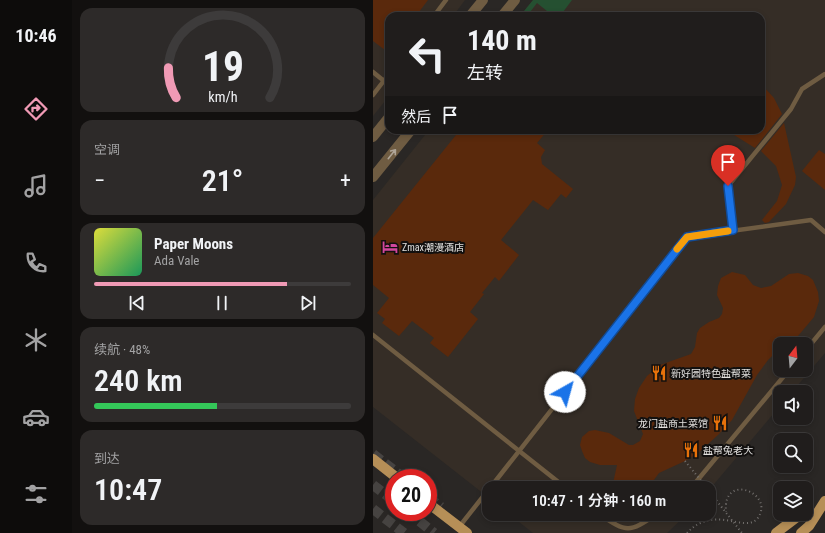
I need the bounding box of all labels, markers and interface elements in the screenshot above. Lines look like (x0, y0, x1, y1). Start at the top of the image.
text: 140 m (467, 24, 537, 57)
text: 10:46 (15, 25, 57, 46)
icon: left (401, 28, 453, 80)
text: 19 (201, 42, 244, 91)
text: 左转 (467, 62, 503, 83)
text: km/h (208, 89, 237, 105)
icon: directions (22, 95, 50, 123)
icon: arrive (439, 104, 461, 126)
text: 然后 (401, 108, 431, 126)
text: 空调 (94, 142, 120, 157)
pin (711, 145, 745, 186)
one-way arrow (388, 148, 396, 159)
icon: arrive (717, 151, 739, 173)
text: 21° (202, 163, 243, 198)
text: − (94, 168, 105, 193)
text: + (340, 168, 351, 193)
icon: music (22, 172, 50, 200)
text: Paper Moons (154, 235, 233, 253)
hotel icon: Zmax潮漫酒店 (381, 238, 399, 256)
place label: Zmax潮漫酒店 (402, 242, 464, 253)
icon: phone (22, 249, 50, 277)
text: Ada Vale (154, 253, 199, 268)
icon: previous (126, 292, 148, 314)
icon: pause (211, 292, 233, 314)
icon: next (297, 292, 319, 314)
icon: climate (22, 326, 50, 354)
north arrow (773, 337, 813, 377)
map controls (773, 337, 813, 521)
text: 续航 · 48% (94, 342, 150, 357)
text: 240 km (94, 363, 183, 398)
restaurant icon: 新好园特色盐帮菜 (650, 364, 668, 382)
place label: 新好园特色盐帮菜 (671, 368, 751, 379)
position arrow (544, 371, 586, 413)
button: sound (773, 385, 813, 425)
icon: car (22, 403, 50, 431)
restaurant icon: 龙门盐商土菜馆 (711, 414, 729, 432)
place label: 龙门盐商土菜馆 (638, 418, 708, 429)
button: search (773, 433, 813, 473)
restaurant icon: 盐帮兔老大 (682, 441, 700, 459)
place label: 盐帮兔老大 (703, 445, 753, 456)
text: 到达 (94, 451, 120, 466)
speed limit sign: 20 (385, 469, 437, 521)
text: 10:47 (94, 472, 162, 507)
icon: filters (22, 480, 50, 508)
button: layers (773, 481, 813, 521)
text: 10:47 · 1 分钟 · 160 m (532, 492, 666, 510)

